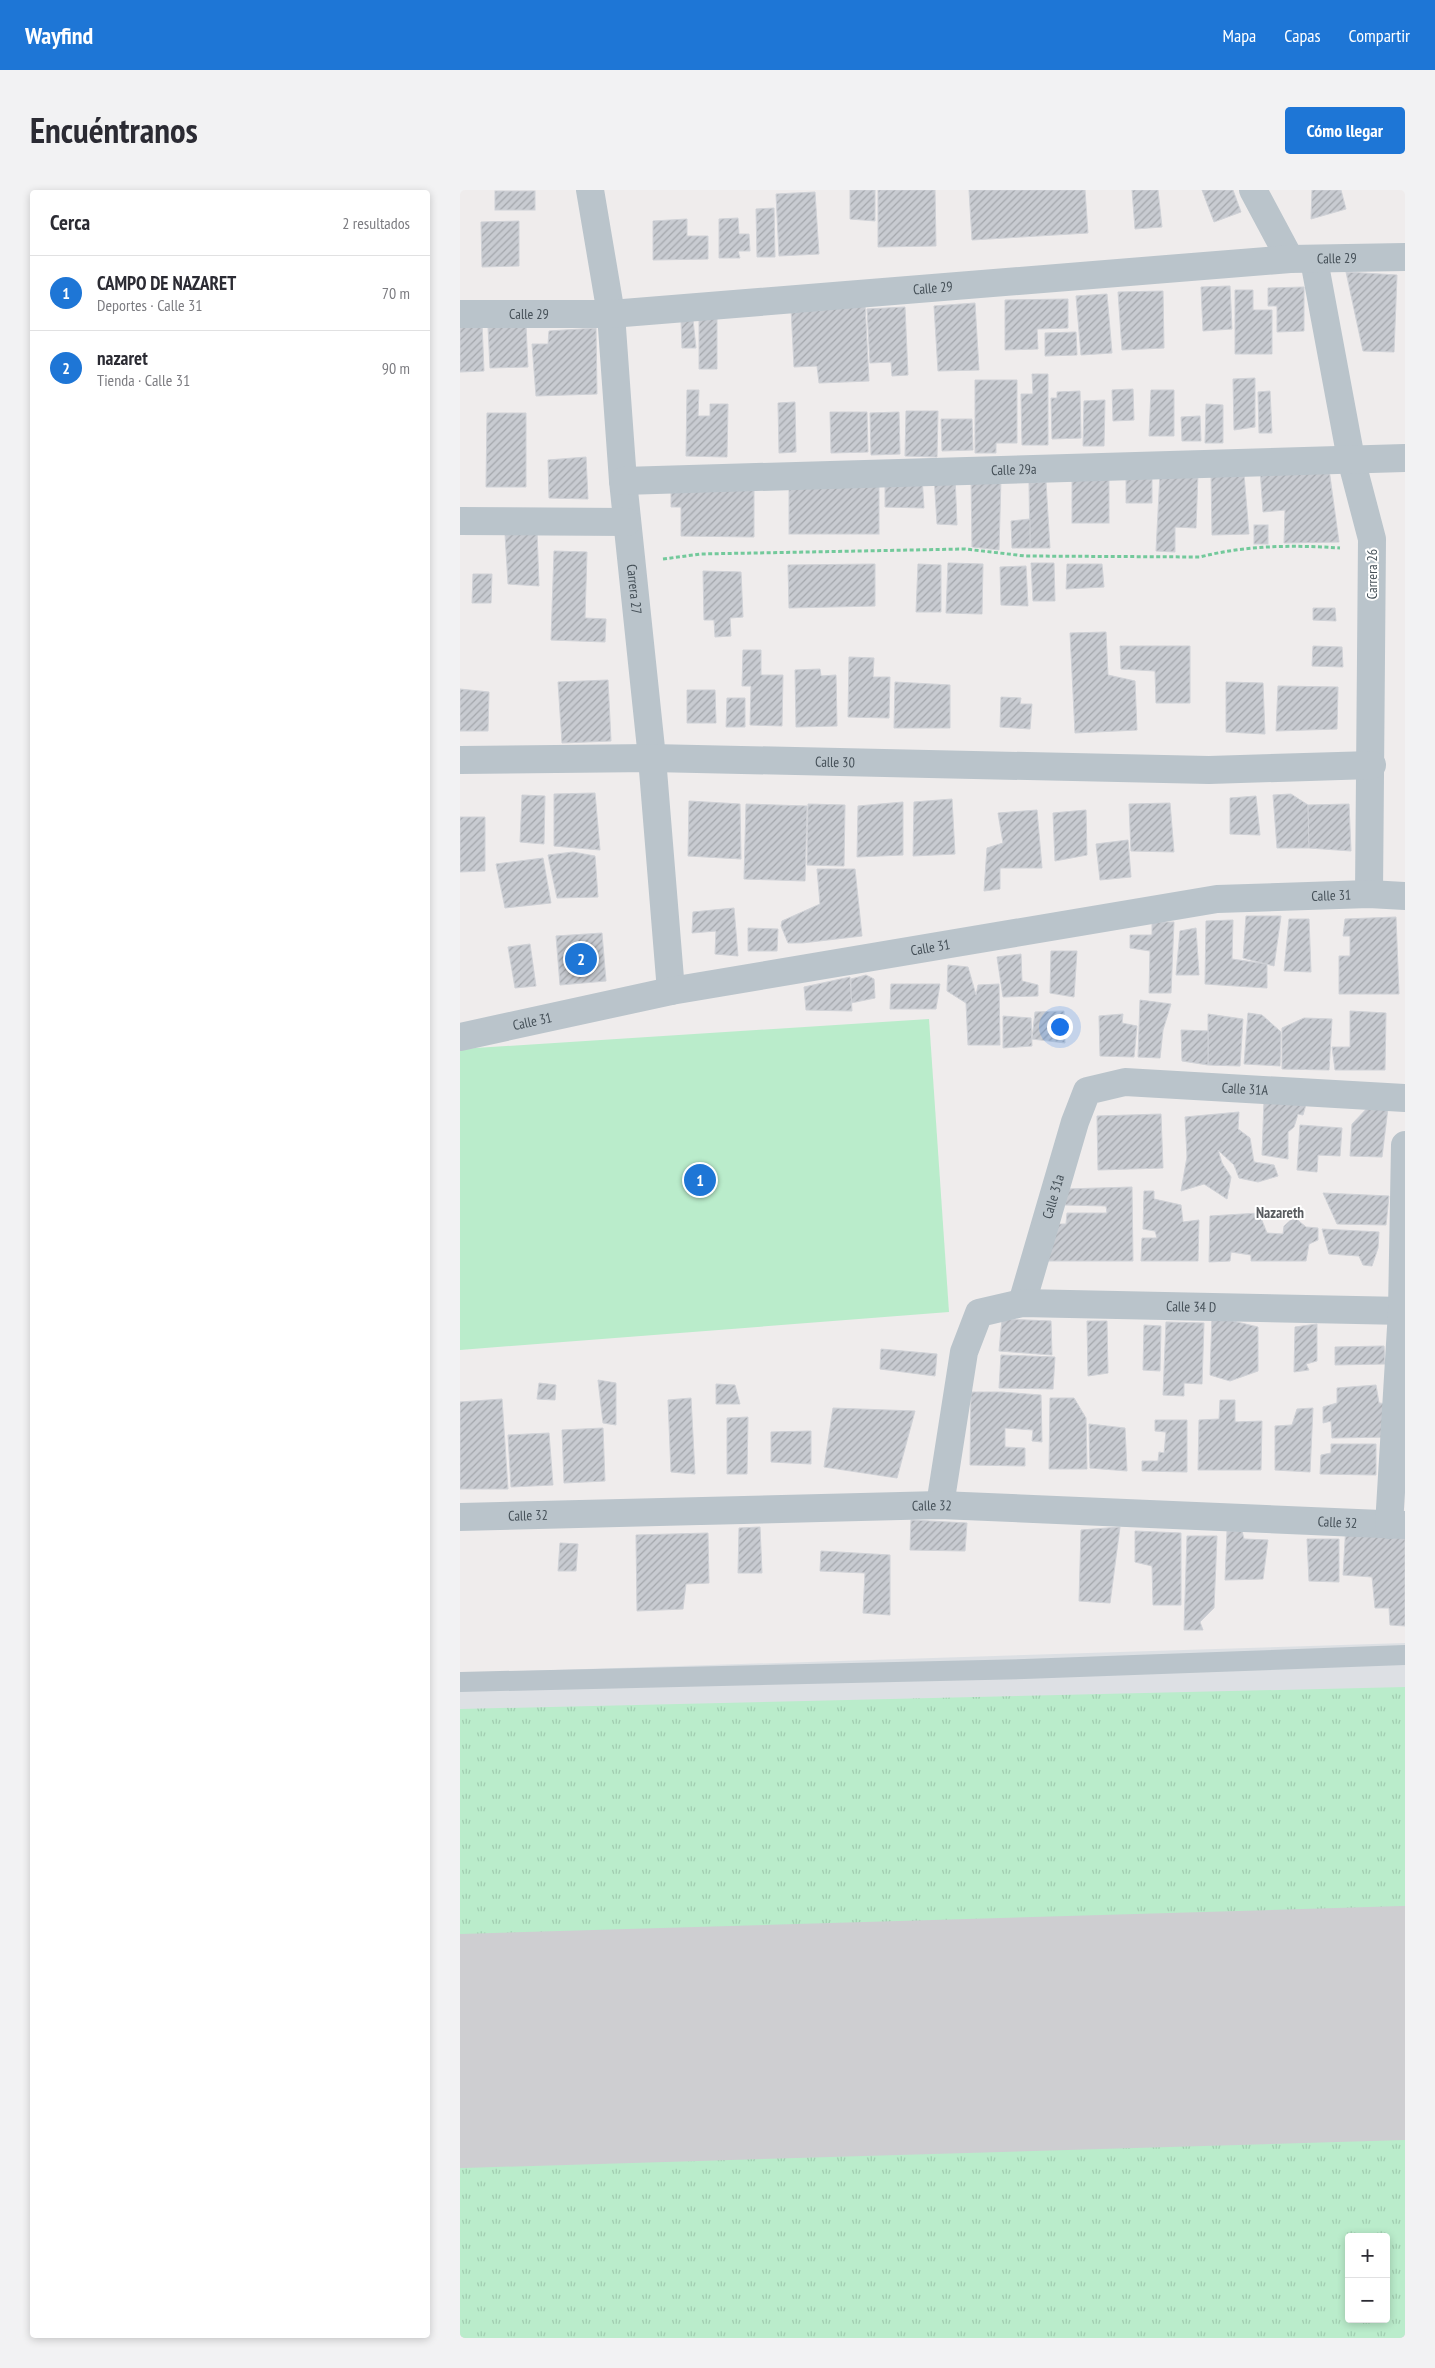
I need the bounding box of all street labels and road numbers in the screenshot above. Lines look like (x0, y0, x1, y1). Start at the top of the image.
street label: Calle 29 (1317, 249, 1357, 268)
street label: Calle 29 (912, 277, 953, 298)
street label: Calle 29 (509, 305, 549, 323)
street label: Calle 29a (991, 460, 1037, 479)
street label: Carrera 26 (1363, 549, 1381, 599)
street label: Carrera 27 (623, 563, 646, 615)
street label: Calle 30 (815, 753, 855, 771)
street label: Calle 31 (1311, 886, 1351, 905)
street label: Calle 31 (909, 935, 951, 959)
street label: Calle 31 (511, 1008, 554, 1034)
street label: Calle 31A (1221, 1079, 1269, 1099)
street label: Calle 31a (1038, 1172, 1068, 1221)
street label: Calle 34 D (1166, 1297, 1216, 1316)
street label: Calle 32 (912, 1496, 952, 1515)
street label: Calle 32 (508, 1506, 548, 1525)
street label: Calle 32 (1317, 1512, 1358, 1532)

